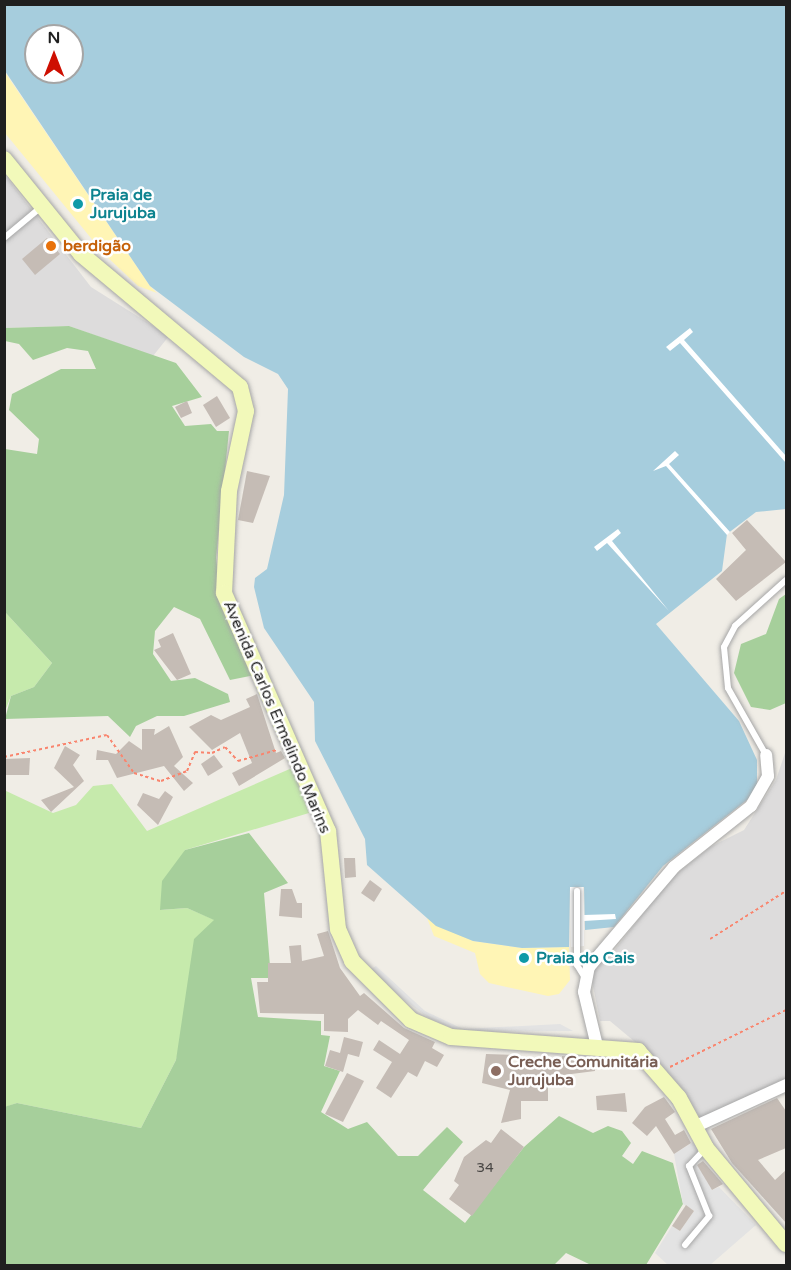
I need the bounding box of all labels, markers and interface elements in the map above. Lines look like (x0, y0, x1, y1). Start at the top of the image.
north arrow (24, 24, 84, 84)
text: N (48, 28, 60, 48)
place label: Praia de Jurujuba (90, 185, 156, 223)
marker: Praia de Jurujuba (71, 197, 85, 211)
place label: berdigão (63, 236, 131, 256)
marker: berdigão (44, 239, 58, 253)
street label: Avenida Carlos Ermelindo Marins (219, 598, 335, 836)
place label: Praia do Cais (536, 948, 635, 968)
marker: Praia do Cais (517, 951, 531, 965)
place label: Creche Comunitária Jurujuba (508, 1052, 658, 1090)
marker: Creche Comunitária Jurujuba (489, 1064, 503, 1078)
house number: 34 (476, 1160, 494, 1176)

